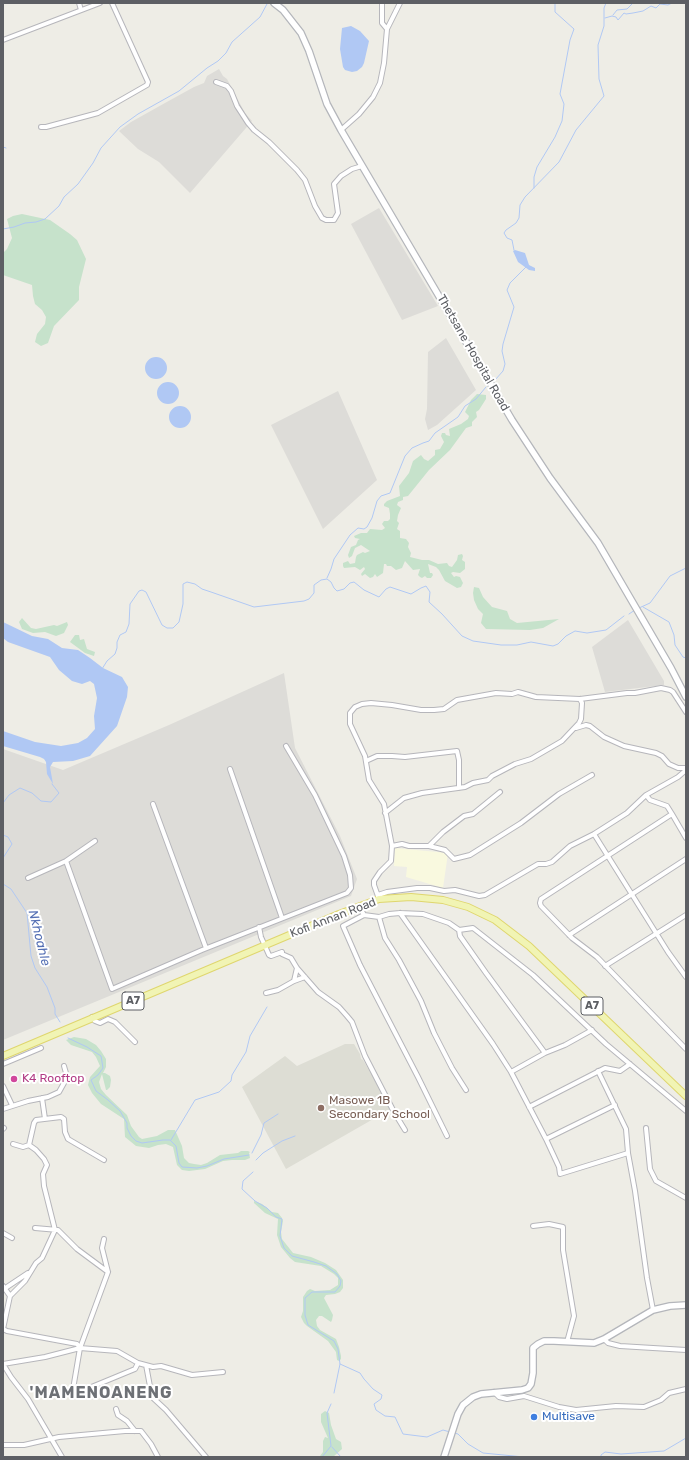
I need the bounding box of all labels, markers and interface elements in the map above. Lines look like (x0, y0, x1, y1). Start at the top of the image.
street label: Thetsane Hospital Road (434, 292, 512, 414)
street label: Kofi Annan Road (288, 895, 378, 941)
water label: Nkhoahle (25, 908, 53, 968)
road number: A7 (122, 992, 144, 1010)
road number: A7 (581, 997, 603, 1015)
place label: K4 Rooftop (22, 1072, 84, 1086)
marker: K4 Rooftop (9, 1074, 19, 1084)
place label: Masowe 1B Secondary School (329, 1094, 430, 1122)
marker: Masowe 1B Secondary School (316, 1103, 326, 1113)
district label: 'MAMENOANENG (30, 1383, 172, 1403)
place label: Multisave (542, 1410, 595, 1424)
marker: Multisave (529, 1412, 539, 1422)

